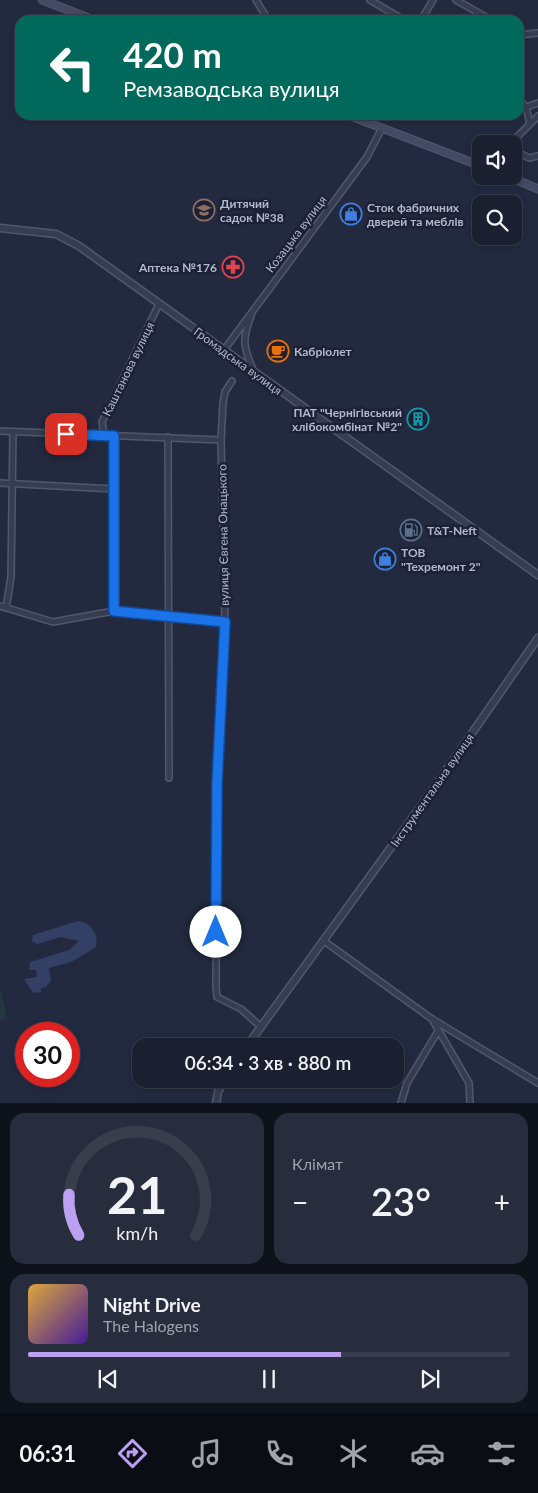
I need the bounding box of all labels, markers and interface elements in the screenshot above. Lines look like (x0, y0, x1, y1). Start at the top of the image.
text: 420 m (123, 33, 222, 75)
icon: left (40, 35, 105, 100)
text: Ремзаводська вулиця (123, 75, 340, 102)
map controls (472, 135, 522, 245)
button: sound (472, 135, 522, 185)
street label: Козацька вулиця (262, 193, 330, 275)
button: search (472, 195, 522, 245)
place label: Дитячий садок №38 (220, 196, 284, 225)
school or university icon: Дитячий садок №38 (192, 198, 216, 222)
place label: Сток фабричних дверей та меблів (367, 200, 464, 229)
shop icon: Сток фабричних дверей та меблів (339, 202, 363, 226)
pharmacy icon: Аптека №176 (221, 255, 245, 279)
place label: Аптека №176 (138, 260, 217, 275)
street label: Каштанова вулиця (99, 319, 157, 419)
street label: Громадська вулиця (191, 324, 285, 398)
cafe icon: Кабріолет (266, 339, 290, 363)
place label: Кабріолет (294, 344, 353, 359)
place label: ПАТ "Чернігівський хлібокомбінат №2" (292, 405, 402, 434)
building icon: ПАТ "Чернігівський хлібокомбінат №2" (406, 407, 430, 431)
pin (45, 413, 87, 455)
icon: arrive (52, 420, 80, 448)
street label: вулиця Євгена Онацького (214, 464, 232, 606)
fuel station icon: T&T-Neft (399, 518, 423, 542)
place label: T&T-Neft (427, 523, 477, 538)
place label: ТОВ "Техремонт 2" (401, 545, 481, 574)
shop icon: ТОВ "Техремонт 2" (373, 547, 397, 571)
street label: Інструментальна вулиця (387, 730, 477, 850)
position arrow (189, 905, 241, 957)
speed limit sign: 30 (15, 1022, 80, 1087)
text: 06:34 · 3 хв · 880 m (185, 1051, 351, 1074)
text: Клімат (292, 1154, 343, 1173)
text: 21 (107, 1163, 167, 1225)
text: 23° (371, 1178, 431, 1224)
text: − (292, 1185, 308, 1219)
text: + (494, 1185, 510, 1219)
text: km/h (116, 1222, 158, 1244)
text: Night Drive (103, 1293, 201, 1316)
text: The Halogens (103, 1316, 199, 1335)
icon: previous (94, 1365, 122, 1393)
icon: pause (255, 1365, 283, 1393)
icon: next (416, 1365, 444, 1393)
icon: directions (115, 1436, 150, 1471)
icon: music (189, 1436, 224, 1471)
icon: phone (262, 1436, 297, 1471)
icon: climate (336, 1436, 371, 1471)
icon: car (410, 1436, 445, 1471)
icon: filters (484, 1436, 519, 1471)
text: 06:31 (19, 1440, 76, 1467)

